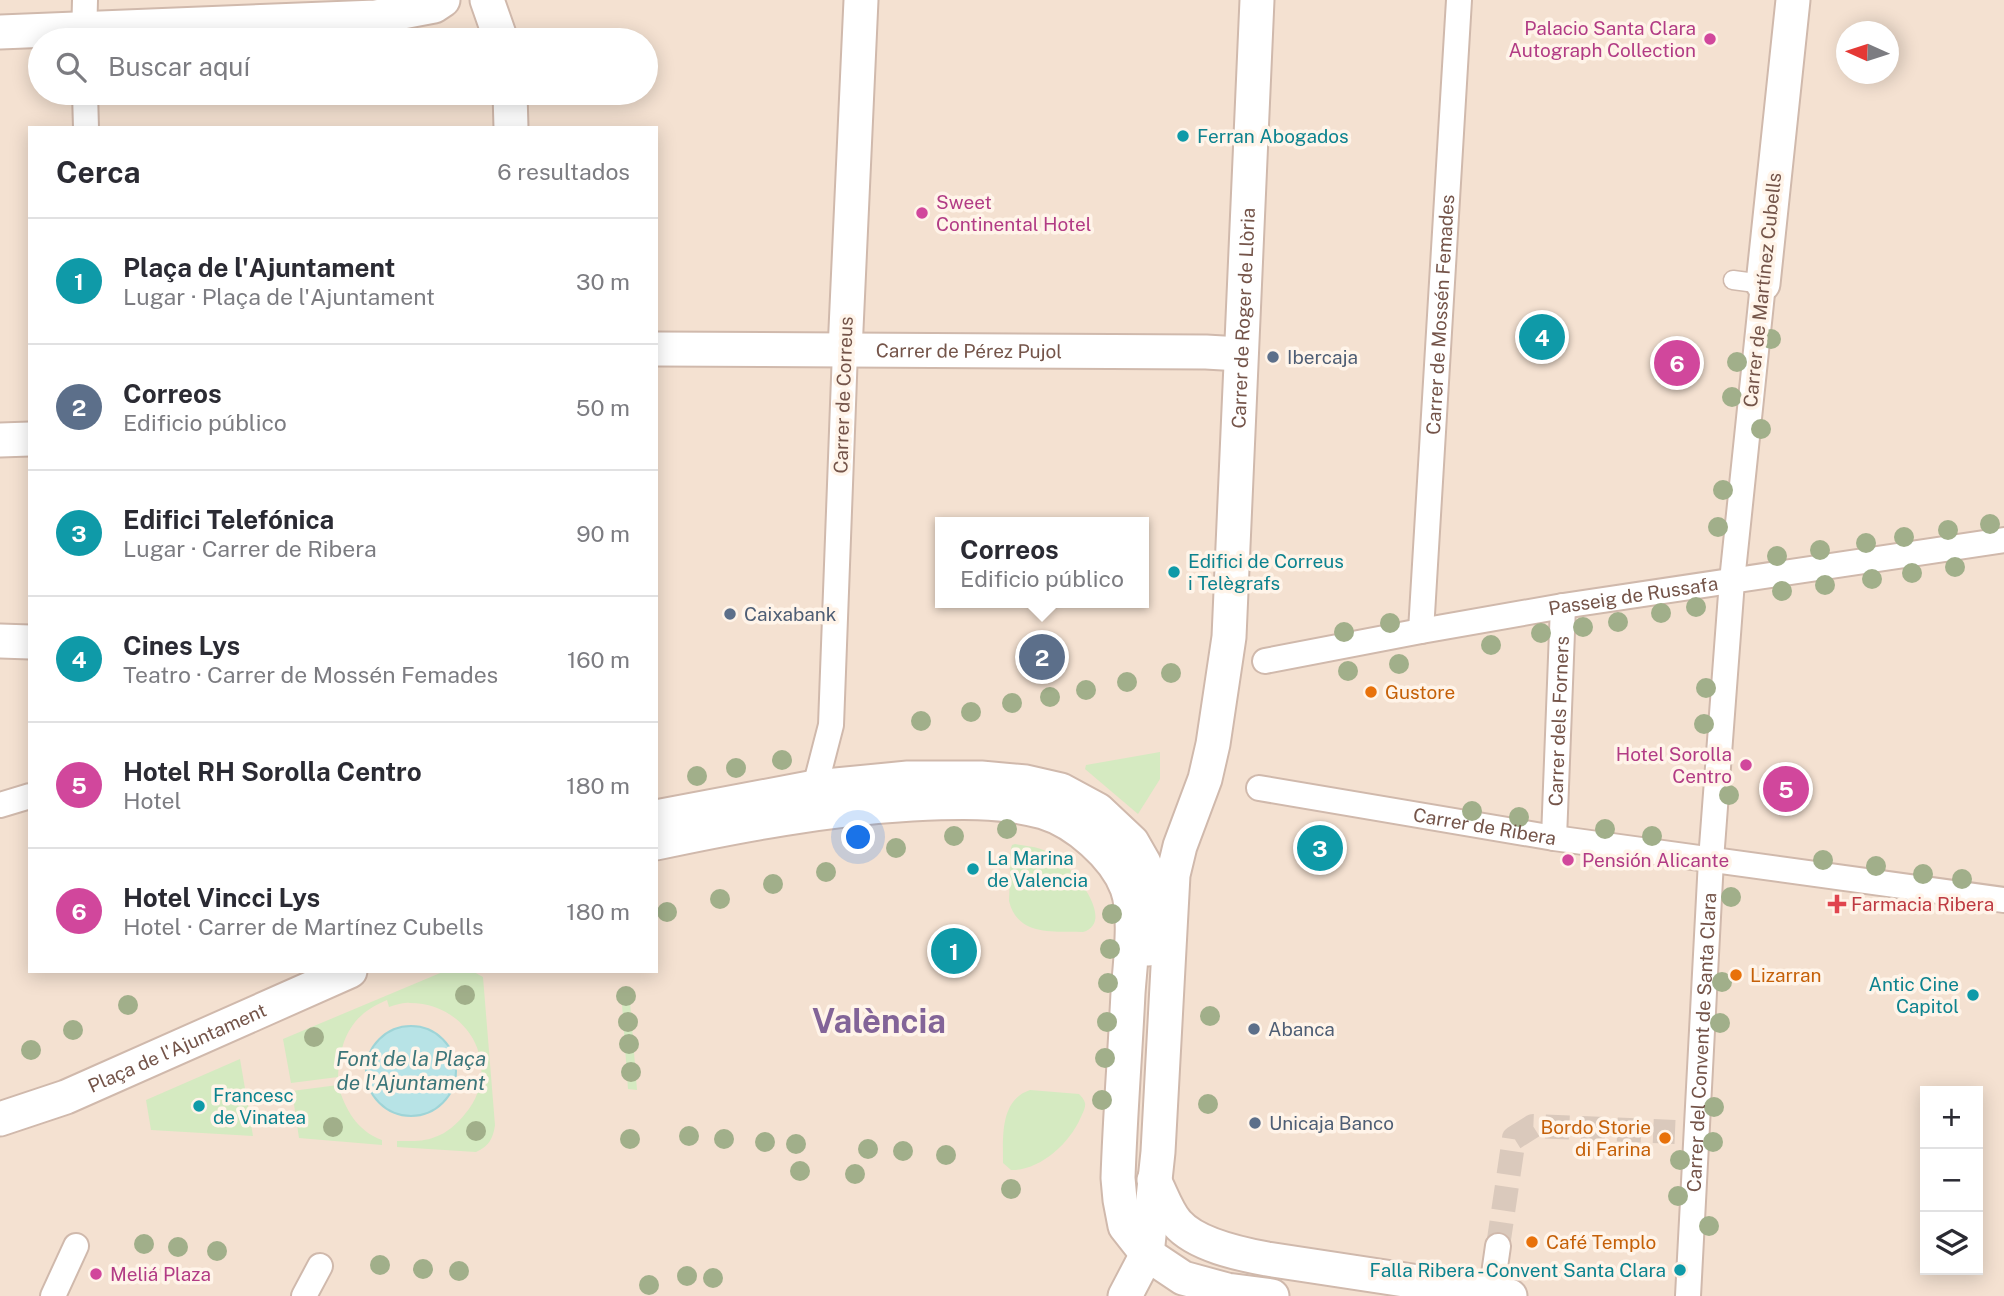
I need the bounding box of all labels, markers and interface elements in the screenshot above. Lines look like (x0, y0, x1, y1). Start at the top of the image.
place label: Palacio Santa Clara Autograph Collection (1509, 17, 1696, 61)
north arrow (1836, 21, 1899, 84)
search box (28, 28, 658, 105)
marker: Palacio Santa Clara Autograph Collection (1702, 31, 1718, 47)
icon: search (52, 48, 90, 86)
text: Buscar aquí (108, 51, 250, 82)
place label: Ferran Abogados (1197, 125, 1349, 147)
marker: Ferran Abogados (1175, 128, 1191, 144)
text: Cerca (56, 154, 141, 190)
text: 6 resultados (497, 158, 630, 185)
street label: Carrer de Martínez Cubells (1739, 171, 1785, 409)
place label: Sweet Continental Hotel (936, 191, 1091, 235)
street label: Carrer de Mossén Femades (1422, 194, 1458, 435)
marker: Sweet Continental Hotel (914, 205, 930, 221)
street label: Carrer de Roger de Llòria (1227, 207, 1259, 429)
text: Plaça de l'Ajuntament (123, 252, 395, 283)
text: 1 (74, 268, 84, 295)
text: 30 m (576, 268, 630, 295)
text: Lugar · Plaça de l'Ajuntament (123, 283, 435, 310)
pin: 4 (1519, 311, 1565, 363)
street label: Carrer de Correus (829, 316, 857, 474)
pin: 6 (1654, 337, 1700, 389)
street label: Carrer de Pérez Pujol (876, 339, 1062, 362)
place label: Ibercaja (1287, 346, 1358, 368)
marker: Ibercaja (1265, 349, 1281, 365)
text: Correos (123, 378, 222, 409)
text: 2 (72, 394, 86, 421)
text: 50 m (576, 394, 630, 421)
text: Edificio público (123, 409, 287, 436)
text: Edifici Telefónica (123, 504, 334, 535)
popup (935, 517, 1149, 608)
text: 3 (71, 520, 87, 547)
text: 90 m (576, 520, 630, 547)
text: Correos (960, 534, 1059, 565)
text: Lugar · Carrer de Ribera (123, 535, 377, 562)
place label: Edifici de Correus i Telègrafs (1188, 550, 1344, 594)
marker: Edifici de Correus i Telègrafs (1166, 564, 1182, 580)
text: Edificio público (960, 565, 1124, 592)
street label: Passeig de Russafa (1547, 572, 1719, 619)
place label: Caixabank (744, 603, 837, 625)
marker: Caixabank (722, 606, 738, 622)
text: Cines Lys (123, 630, 240, 661)
pin: 2 (1019, 631, 1065, 683)
street label: Carrer dels Forners (1544, 635, 1573, 807)
text: 4 (71, 646, 87, 673)
text: 160 m (567, 646, 630, 673)
text: Teatro · Carrer de Mossén Femades (123, 661, 498, 688)
place label: Gustore (1385, 681, 1455, 703)
marker: Gustore (1363, 684, 1379, 700)
place label: Hotel Sorolla Centro (1616, 743, 1732, 787)
text: Hotel RH Sorolla Centro (123, 756, 422, 787)
marker: Hotel Sorolla Centro (1738, 757, 1754, 773)
pin: 5 (1763, 763, 1809, 815)
text: 5 (71, 772, 87, 799)
text: 180 m (566, 772, 630, 799)
text: Hotel (123, 787, 182, 814)
street label: Carrer de Ribera (1412, 803, 1558, 849)
your location (841, 820, 875, 854)
pin: 3 (1297, 822, 1343, 874)
place label: La Marina de Valencia (987, 847, 1088, 891)
place label: Pensión Alicante (1582, 849, 1729, 871)
marker: Pensión Alicante (1560, 852, 1576, 868)
marker: La Marina de Valencia (965, 861, 981, 877)
text: Hotel Vincci Lys (123, 882, 320, 913)
street label: Carrer del Convent de Santa Clara (1682, 892, 1720, 1193)
place label: Farmacia Ribera (1851, 893, 1994, 915)
marker: Farmacia Ribera (1829, 896, 1845, 912)
text: 6 (71, 898, 87, 925)
text: 180 m (566, 898, 630, 925)
text: Hotel · Carrer de Martínez Cubells (123, 913, 484, 940)
pin: 1 (931, 925, 977, 977)
place label: Lizarran (1750, 964, 1821, 986)
marker: Lizarran (1728, 967, 1744, 983)
place label: Antic Cine Capitol (1868, 973, 1959, 1017)
marker: Antic Cine Capitol (1965, 987, 1981, 1003)
street label: Plaça de l'Ajuntament (84, 999, 270, 1097)
district label: València (812, 1002, 946, 1040)
place label: Abanca (1268, 1018, 1335, 1040)
marker: Abanca (1246, 1021, 1262, 1037)
water label: Font de la Plaça de l'Ajuntament (336, 1046, 486, 1095)
place label: Francesc de Vinatea (213, 1084, 306, 1128)
map controls (1920, 1086, 1983, 1275)
button: + (1920, 1086, 1983, 1149)
marker: Francesc de Vinatea (191, 1098, 207, 1114)
place label: Unicaja Banco (1269, 1112, 1394, 1134)
marker: Unicaja Banco (1247, 1115, 1263, 1131)
place label: Bordo Storie di Farina (1540, 1116, 1651, 1160)
marker: Bordo Storie di Farina (1657, 1130, 1673, 1146)
button: − (1920, 1149, 1983, 1212)
button: layers (1920, 1212, 1983, 1275)
place label: Café Templo (1546, 1231, 1656, 1253)
marker: Café Templo (1524, 1234, 1540, 1250)
place label: Falla Ribera - Convent Santa Clara (1370, 1259, 1666, 1281)
marker: Falla Ribera - Convent Santa Clara (1672, 1262, 1688, 1278)
place label: Meliá Plaza (110, 1263, 211, 1285)
marker: Meliá Plaza (88, 1266, 104, 1282)

